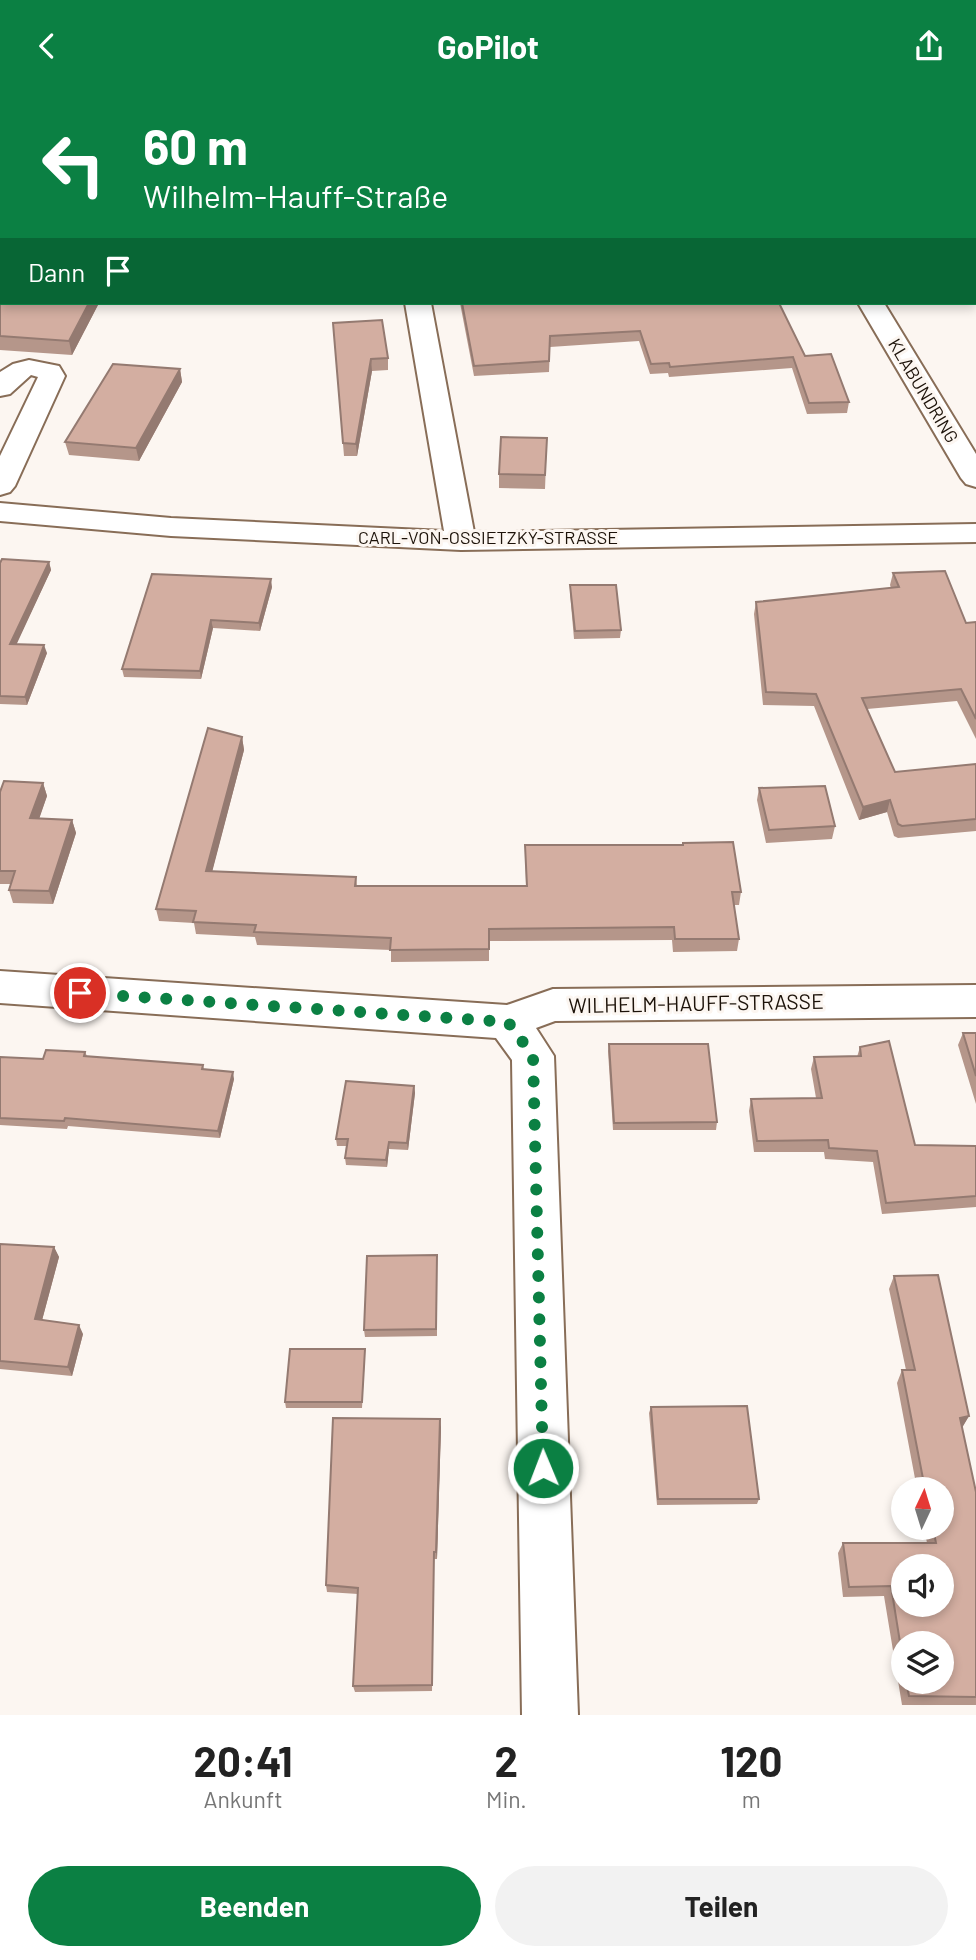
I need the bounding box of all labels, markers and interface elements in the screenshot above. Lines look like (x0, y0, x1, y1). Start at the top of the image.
icon: back (28, 27, 66, 65)
text: GoPilot (437, 27, 539, 65)
icon: share (910, 27, 948, 65)
text: 60 m (143, 116, 248, 175)
icon: left (28, 119, 119, 210)
text: Wilhelm-Hauff-Straße (143, 176, 448, 214)
icon: arrive (99, 252, 137, 290)
text: Dann (28, 256, 85, 287)
street label: KLABUNDRING (884, 334, 964, 447)
street label: CARL-VON-OSSIETZKY-STRASSE (358, 526, 618, 548)
pin (50, 963, 110, 1023)
icon: arrive (61, 974, 99, 1012)
street label: WILHELM-HAUFF-STRASSE (568, 988, 824, 1017)
position arrow (506, 1431, 580, 1505)
north arrow (891, 1477, 954, 1540)
map controls (891, 1477, 954, 1694)
button: sound (891, 1554, 954, 1617)
button: layers (891, 1631, 954, 1694)
text: 20:41 (194, 1735, 293, 1785)
text: 2 (495, 1735, 518, 1785)
text: 120 (720, 1735, 782, 1785)
text: Ankunft (203, 1785, 283, 1813)
text: Min. (486, 1785, 527, 1813)
text: m (742, 1785, 761, 1813)
button: Beenden (28, 1866, 481, 1946)
button: Teilen (495, 1866, 948, 1946)

